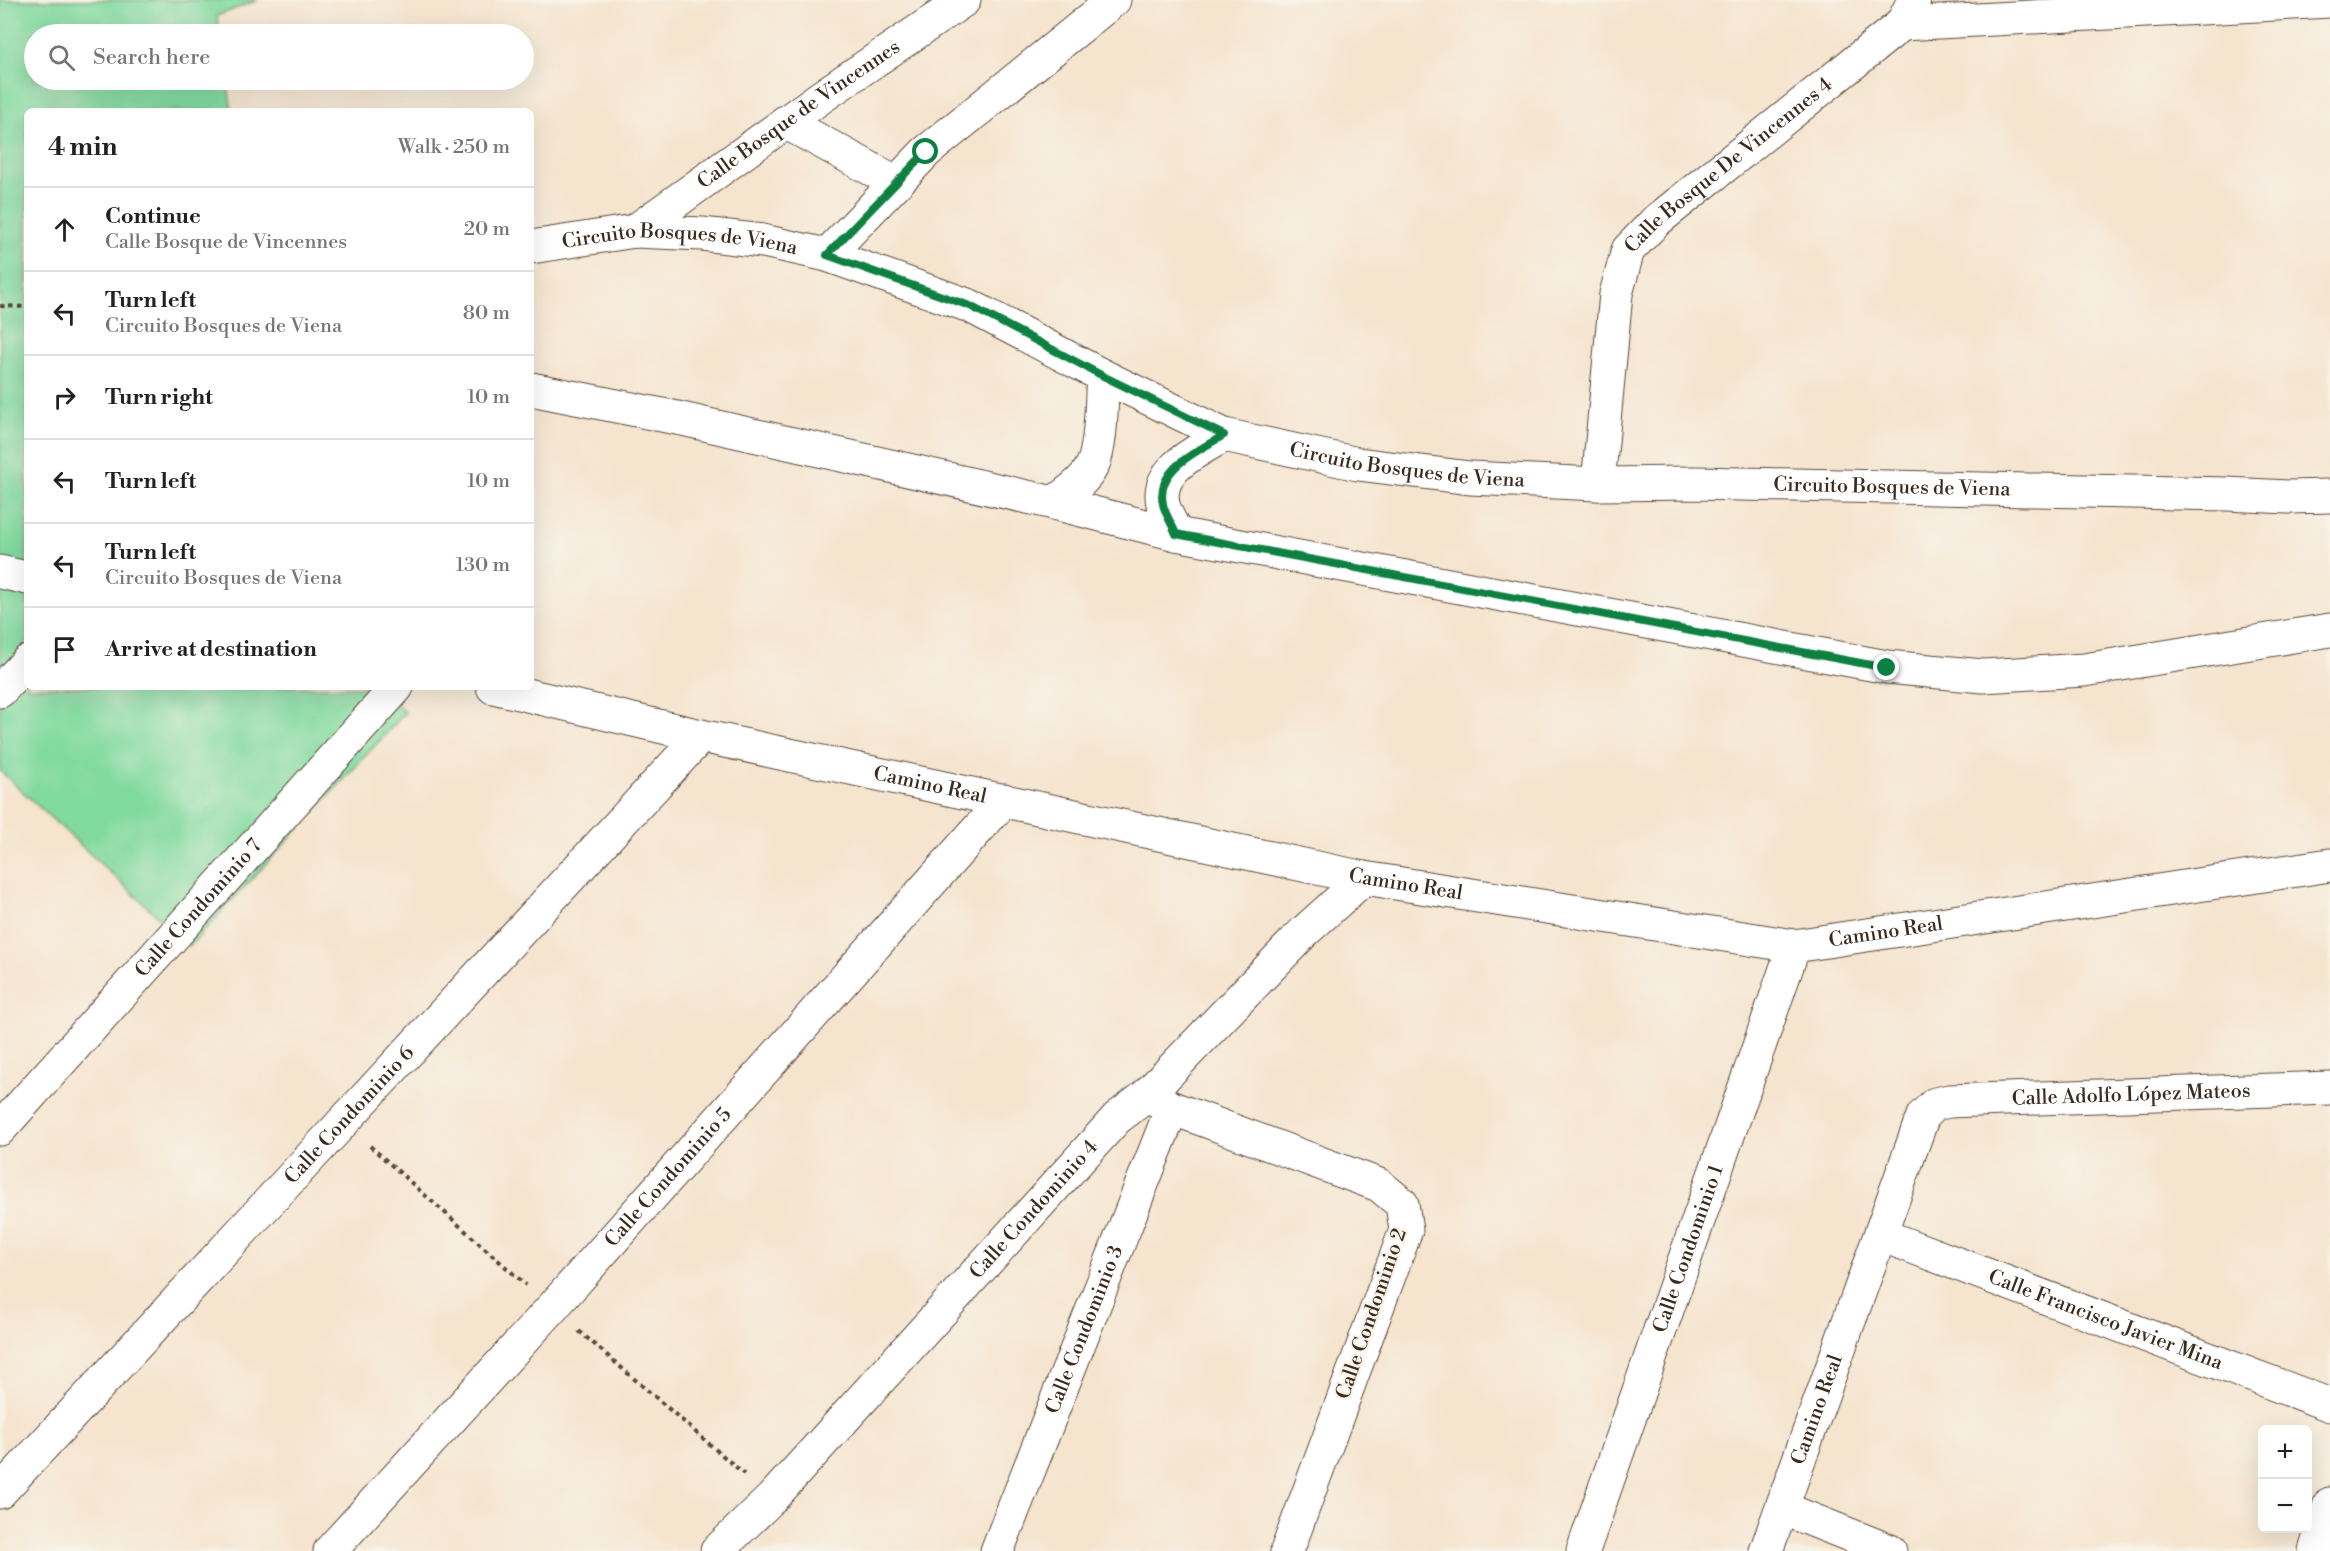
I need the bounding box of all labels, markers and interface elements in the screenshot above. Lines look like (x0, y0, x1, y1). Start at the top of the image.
search box (24, 24, 534, 90)
street label: Calle Bosque de Vincennes (692, 35, 905, 194)
icon: search (45, 41, 78, 74)
text: Search here (93, 44, 210, 71)
street label: Calle Bosque De Vincennes 4 (1619, 72, 1838, 258)
text: 4 min (48, 131, 118, 163)
text: Walk · 250 m (398, 135, 510, 160)
route start (912, 138, 938, 164)
text: Continue (105, 203, 201, 230)
icon: ahead (48, 213, 81, 246)
text: 20 m (464, 217, 510, 242)
street label: Circuito Bosques de Viena (560, 219, 801, 261)
text: Calle Bosque de Vincennes (105, 230, 347, 255)
text: Turn left (105, 287, 196, 314)
icon: left (48, 297, 81, 330)
text: 80 m (463, 301, 510, 326)
text: Circuito Bosques de Viena (105, 314, 342, 339)
icon: right (48, 381, 81, 414)
text: Turn right (105, 384, 213, 411)
text: 10 m (467, 385, 510, 410)
street label: Circuito Bosques de Viena (1287, 437, 1526, 493)
icon: left (48, 465, 81, 498)
text: Turn left (105, 468, 196, 495)
text: 10 m (467, 469, 510, 494)
street label: Circuito Bosques de Viena (1773, 472, 2012, 502)
text: Turn left (105, 539, 196, 566)
icon: left (48, 549, 81, 582)
text: 130 m (455, 553, 510, 578)
text: Circuito Bosques de Viena (105, 566, 342, 591)
icon: arrive (48, 633, 81, 666)
text: Arrive at destination (105, 636, 317, 663)
route end (1873, 654, 1899, 680)
street label: Camino Real (871, 761, 989, 809)
street label: Calle Condominio 7 (130, 834, 267, 982)
street label: Camino Real (1346, 863, 1465, 906)
street label: Camino Real (1827, 911, 1945, 953)
street label: Calle Condominio 6 (279, 1041, 420, 1189)
street label: Calle Adolfo López Mateos (2011, 1078, 2251, 1111)
street label: Calle Condominio 5 (600, 1102, 737, 1252)
street label: Calle Condominio 4 (964, 1135, 1104, 1284)
street label: Calle Condominio 1 (1648, 1161, 1729, 1336)
street label: Calle Condominio 2 (1331, 1225, 1413, 1403)
street label: Calle Condominio 3 (1040, 1242, 1129, 1417)
street label: Calle Francisco Javier Mina (1985, 1264, 2227, 1376)
street label: Camino Real (1786, 1351, 1848, 1468)
map controls (2258, 1425, 2312, 1533)
button: + (2258, 1425, 2312, 1479)
button: − (2258, 1479, 2312, 1533)

